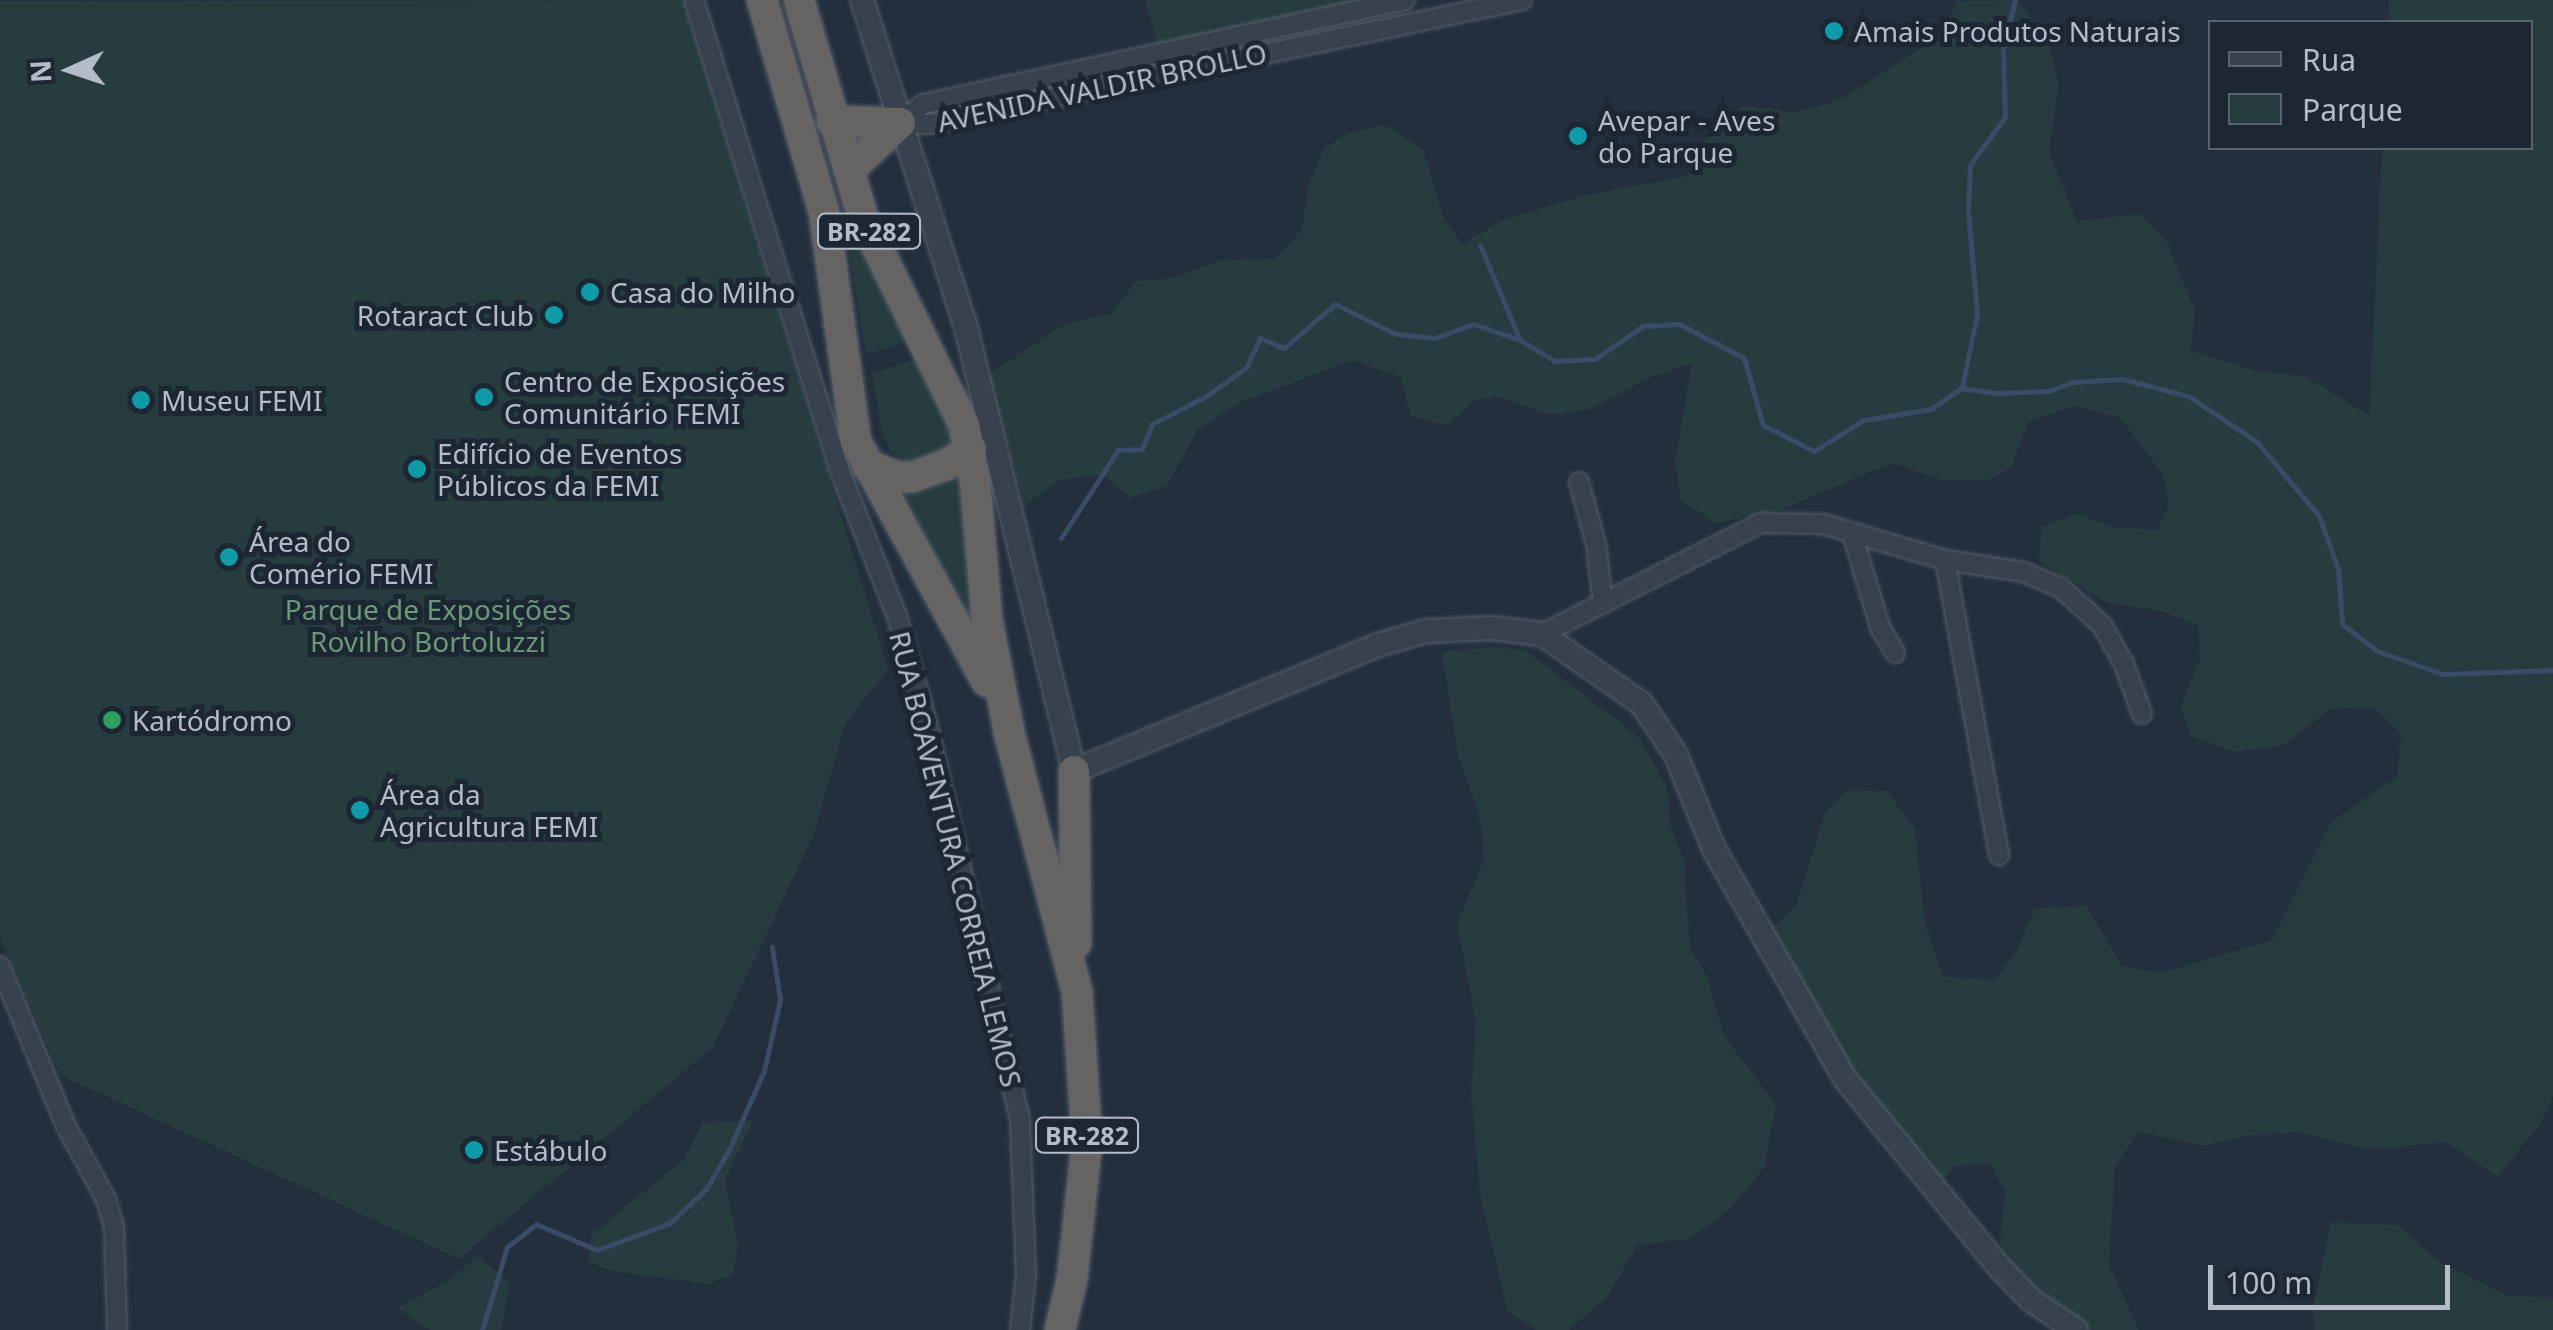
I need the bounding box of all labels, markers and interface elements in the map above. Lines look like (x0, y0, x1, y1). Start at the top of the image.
place label: Amais Produtos Naturais (1854, 14, 2181, 48)
north arrow (20, 20, 120, 120)
marker: Amais Produtos Naturais (1823, 20, 1845, 42)
legend (2208, 20, 2533, 150)
street label: AVENIDA VALDIR BROLLO (934, 36, 1270, 138)
text: Rua (2302, 39, 2356, 80)
text: N (20, 59, 60, 84)
text: Parque (2302, 89, 2403, 130)
place label: Avepar - Aves do Parque (1598, 103, 1775, 169)
marker: Avepar - Aves do Parque (1567, 125, 1589, 147)
road number: BR-282 (816, 211, 922, 251)
place label: Casa do Milho (610, 275, 795, 309)
marker: Casa do Milho (579, 281, 601, 303)
place label: Rotaract Club (357, 298, 534, 332)
marker: Rotaract Club (543, 304, 565, 326)
place label: Centro de Exposições Comunitário FEMI (504, 364, 785, 430)
place label: Museu FEMI (161, 383, 322, 417)
marker: Centro de Exposições Comunitário FEMI (473, 386, 495, 408)
marker: Museu FEMI (130, 389, 152, 411)
place label: Edifício de Eventos Públicos da FEMI (437, 436, 682, 502)
marker: Edifício de Eventos Públicos da FEMI (406, 458, 428, 480)
place label: Área do Comério FEMI (249, 524, 434, 590)
marker: Área do Comério FEMI (218, 546, 240, 568)
park label: Parque de Exposições Rovilho Bortoluzzi (285, 592, 571, 658)
street label: RUA BOAVENTURA CORREIA LEMOS (883, 628, 1029, 1090)
place label: Kartódromo (132, 703, 292, 737)
marker: Kartódromo (101, 709, 123, 731)
place label: Área da Agricultura FEMI (380, 777, 598, 843)
marker: Área da Agricultura FEMI (349, 799, 371, 821)
road number: BR-282 (1034, 1115, 1140, 1155)
place label: Estábulo (494, 1133, 607, 1167)
marker: Estábulo (463, 1139, 485, 1161)
scale bar (2213, 1245, 2456, 1307)
text: 100 m (2225, 1262, 2312, 1303)

